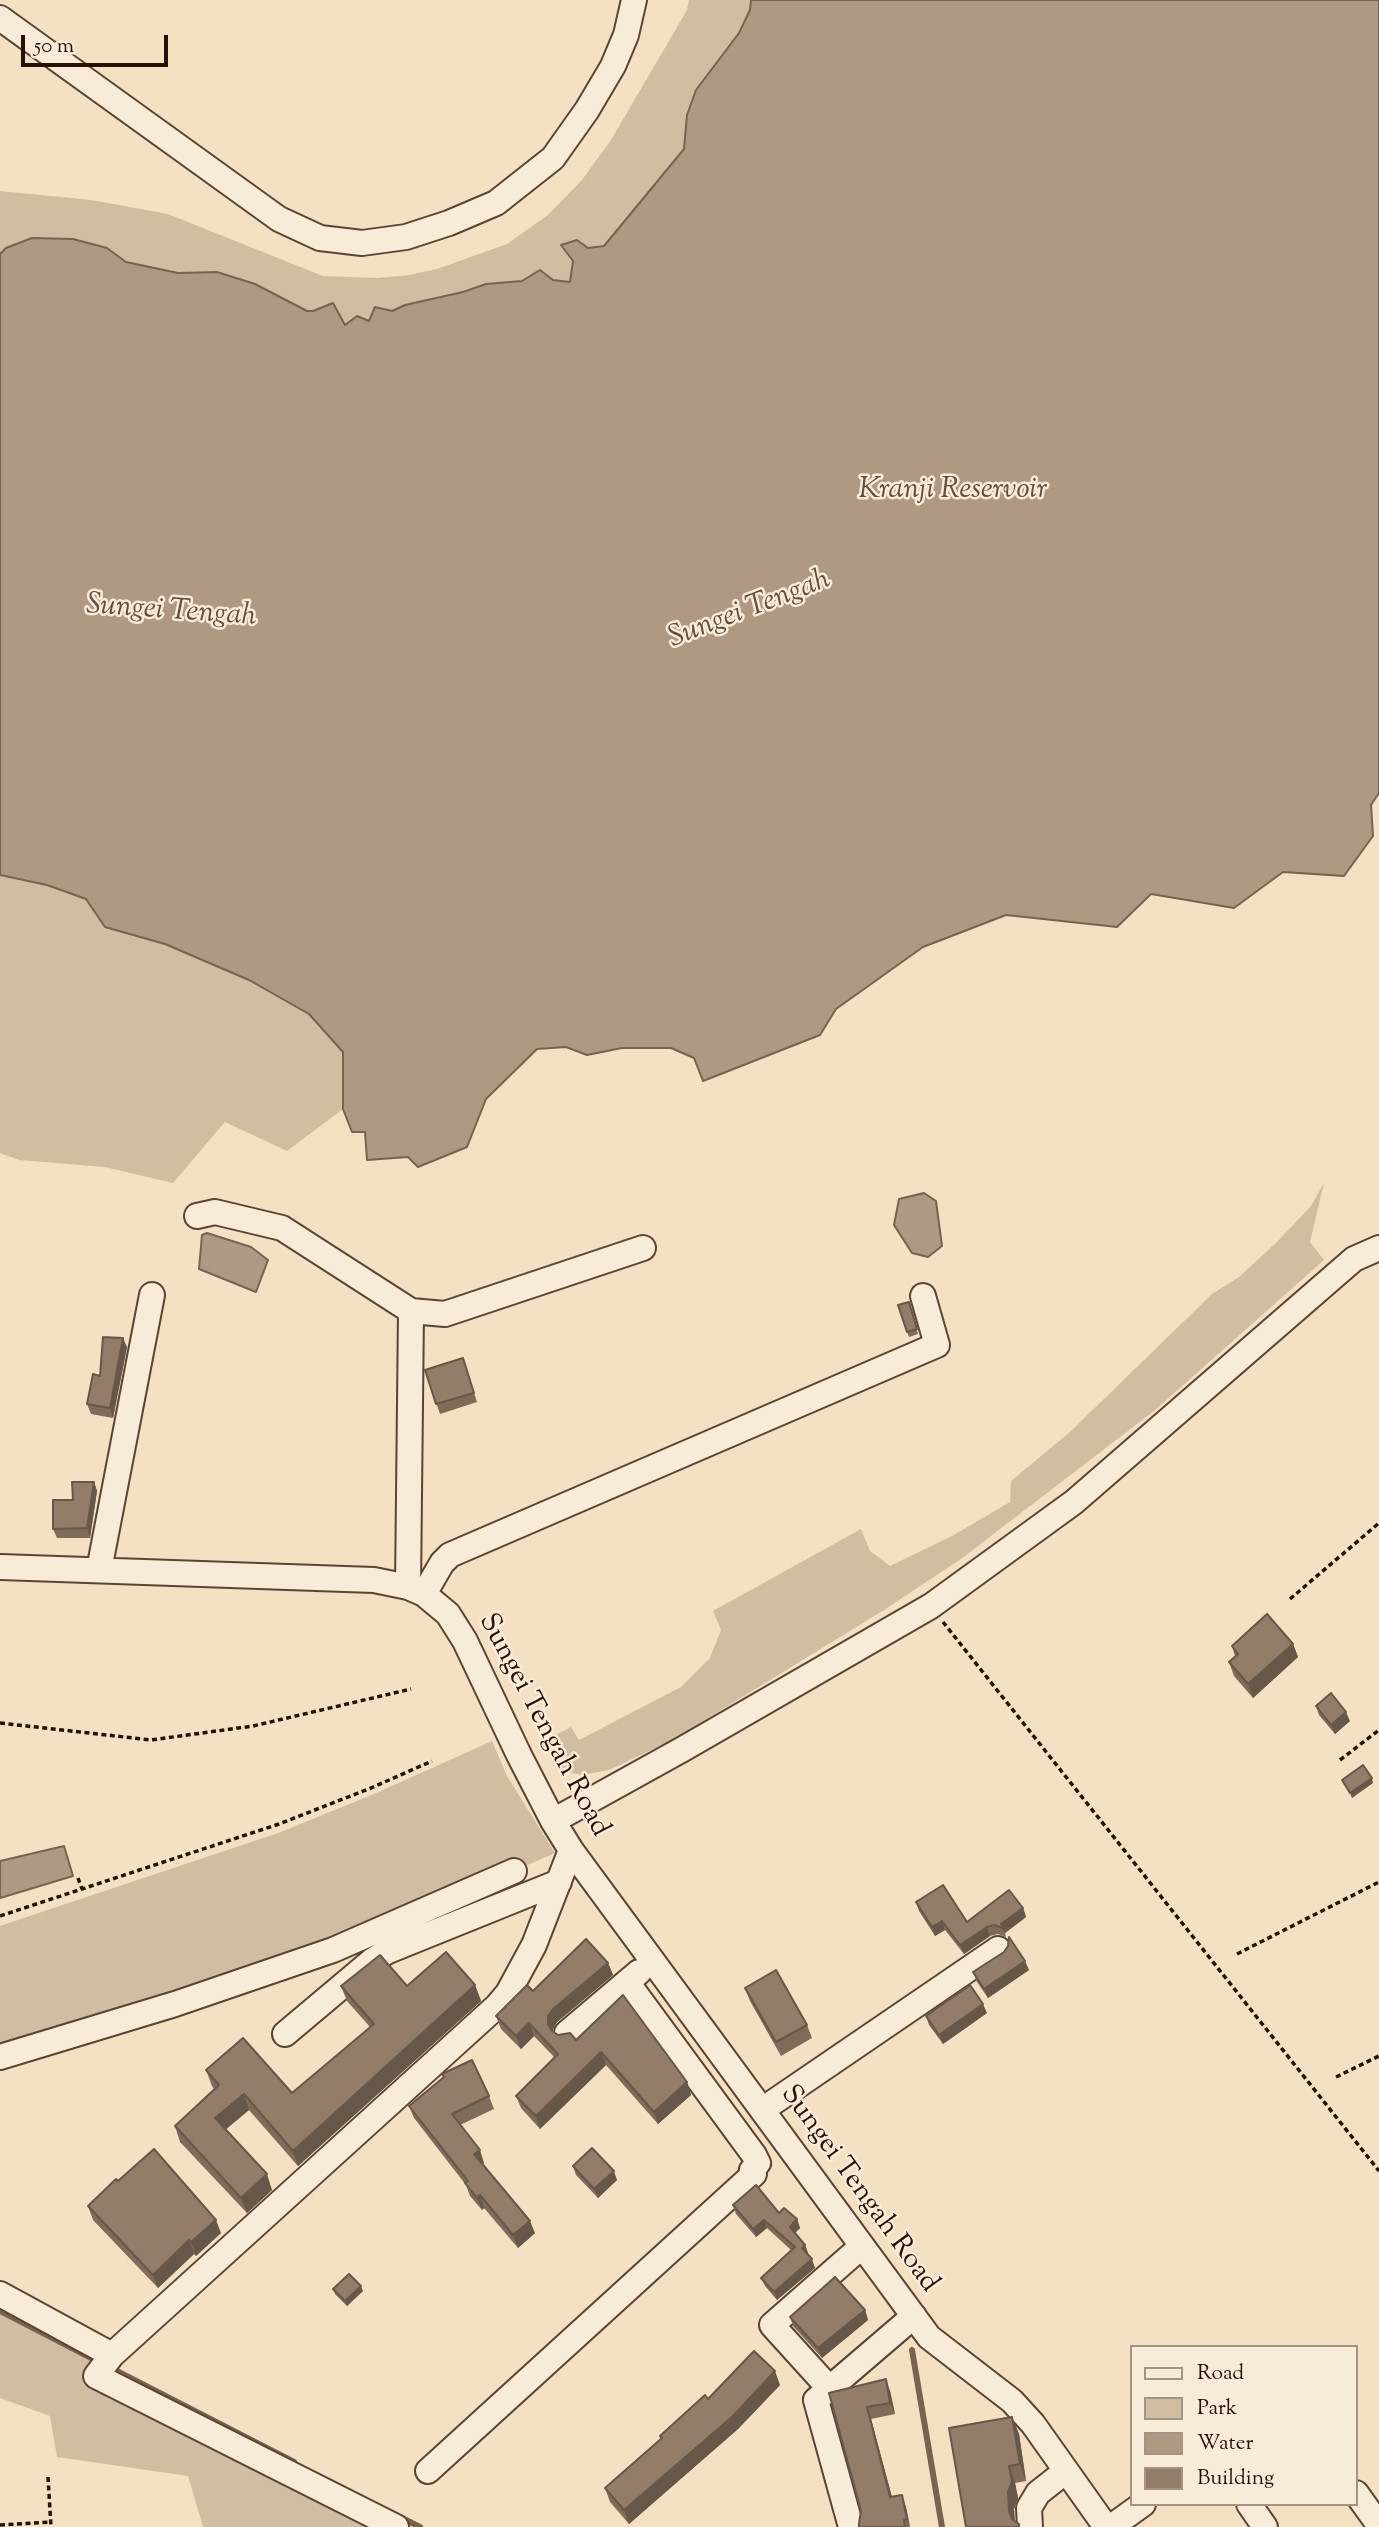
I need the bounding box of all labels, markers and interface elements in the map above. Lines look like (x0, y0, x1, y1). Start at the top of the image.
scale bar (24, 21, 172, 65)
text: 50 m (34, 32, 74, 62)
water label: Kranji Reservoir (859, 474, 1047, 510)
water label: Sungei Tengah (664, 564, 836, 658)
water label: Sungei Tengah (85, 589, 257, 637)
street label: Sungei Tengah Road (469, 1609, 615, 1843)
street label: Sungei Tengah Road (772, 2080, 944, 2300)
legend (1130, 2345, 1358, 2506)
text: Road (1197, 2359, 1244, 2389)
text: Park (1197, 2394, 1237, 2424)
text: Water (1197, 2429, 1253, 2459)
text: Building (1197, 2464, 1274, 2494)

